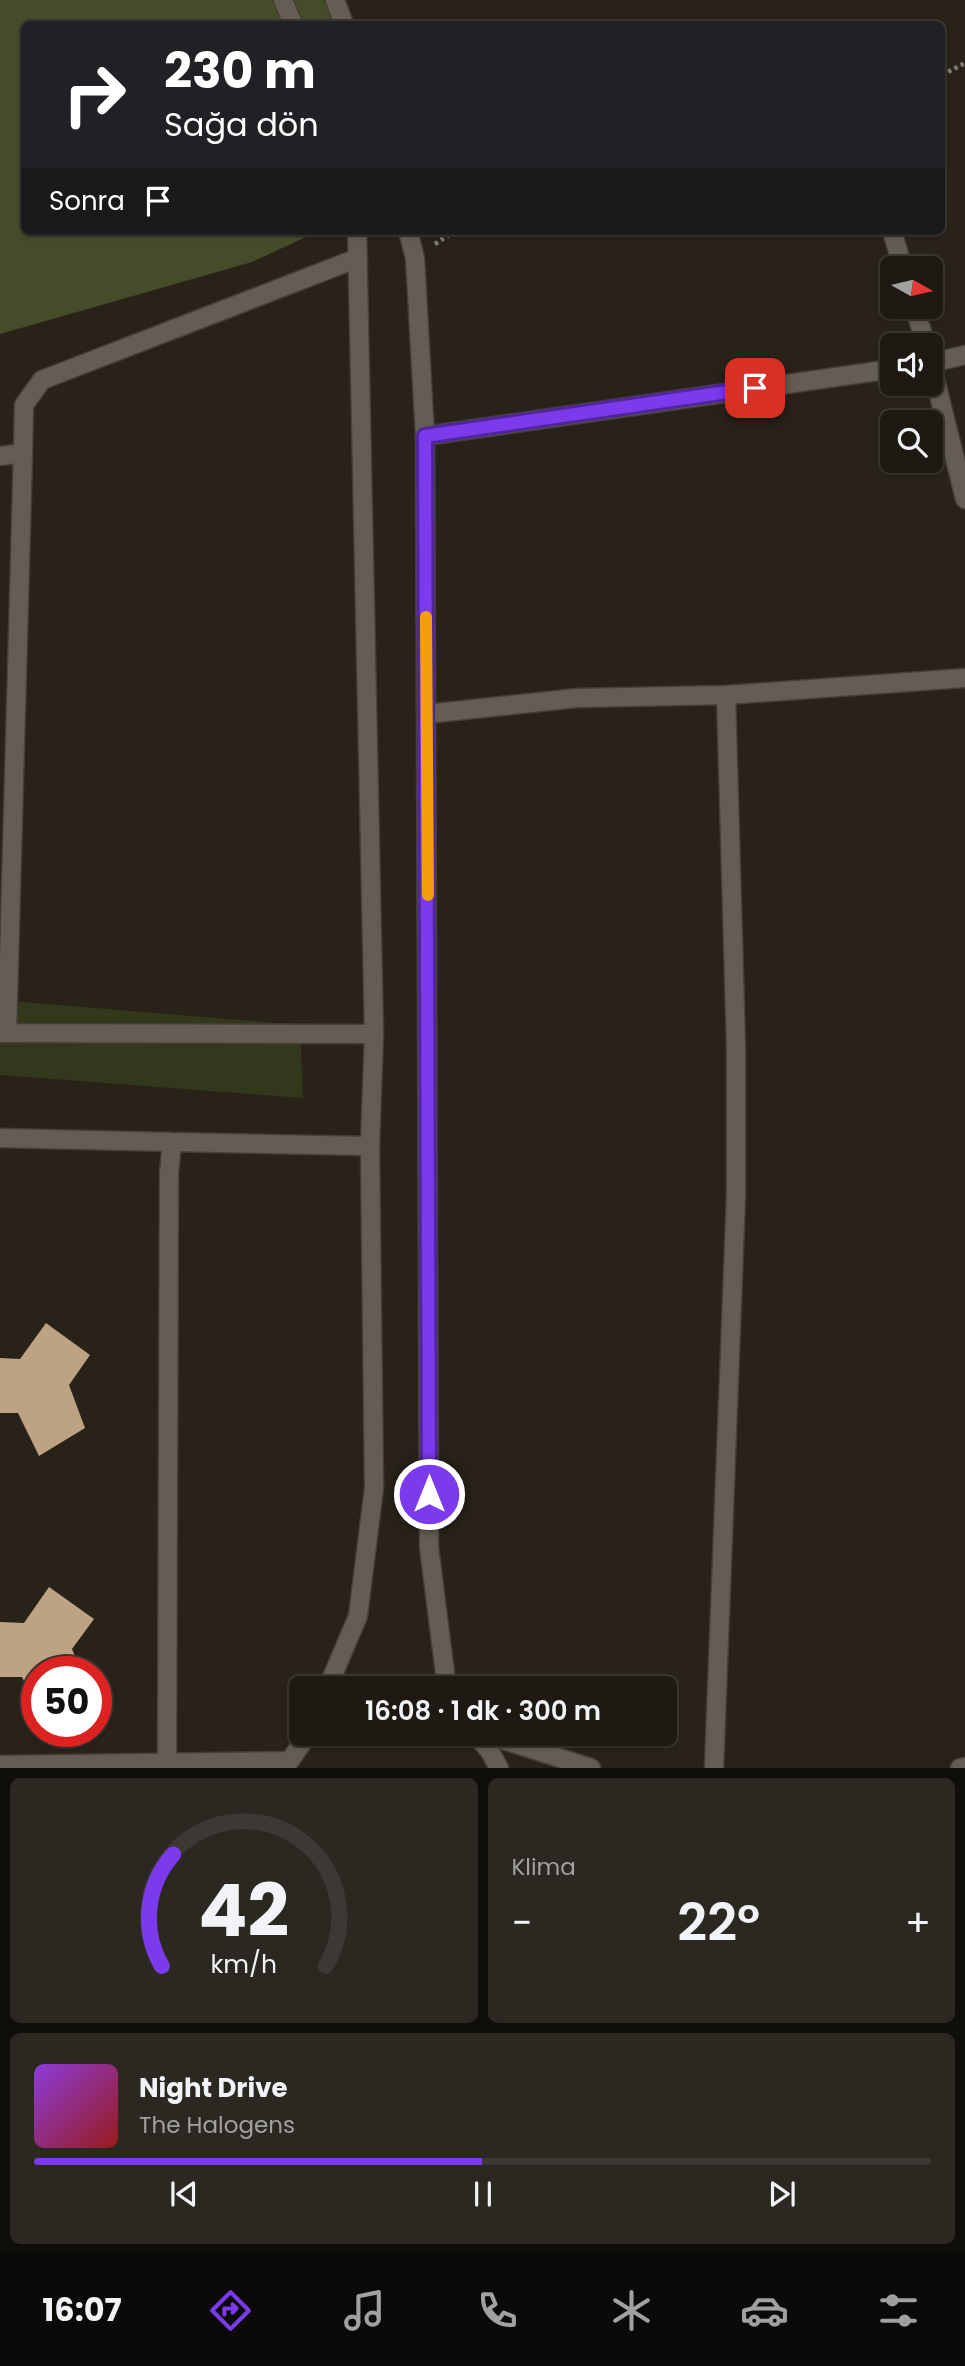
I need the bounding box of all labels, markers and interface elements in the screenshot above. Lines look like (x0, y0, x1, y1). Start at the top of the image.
text: 230 m (164, 37, 316, 105)
icon: right (49, 49, 140, 140)
text: Sağa dön (164, 102, 319, 147)
icon: arrive (139, 182, 177, 220)
text: Sonra (49, 183, 125, 219)
north arrow (880, 256, 943, 318)
map controls (880, 256, 943, 473)
button: sound (880, 333, 943, 396)
pin (725, 358, 785, 418)
icon: arrive (736, 369, 774, 407)
button: search (880, 410, 943, 473)
position arrow (392, 1457, 466, 1531)
speed limit sign: 50 (21, 1656, 112, 1747)
text: 16:08 · 1 dk · 300 m (365, 1693, 601, 1729)
text: Klima (512, 1851, 576, 1883)
text: 42 (198, 1861, 289, 1962)
text: 22° (677, 1886, 760, 1959)
text: − (512, 1896, 532, 1949)
text: + (905, 1896, 931, 1949)
text: km/h (210, 1947, 277, 1982)
text: Night Drive (139, 2070, 287, 2106)
text: The Halogens (139, 2109, 295, 2141)
icon: previous (165, 2175, 203, 2213)
icon: pause (464, 2175, 502, 2213)
icon: next (763, 2175, 801, 2213)
icon: directions (206, 2286, 255, 2335)
icon: music (340, 2286, 389, 2335)
icon: phone (473, 2286, 522, 2335)
icon: climate (607, 2286, 656, 2335)
icon: car (740, 2286, 789, 2335)
icon: filters (874, 2286, 923, 2335)
text: 16:07 (42, 2287, 122, 2332)

